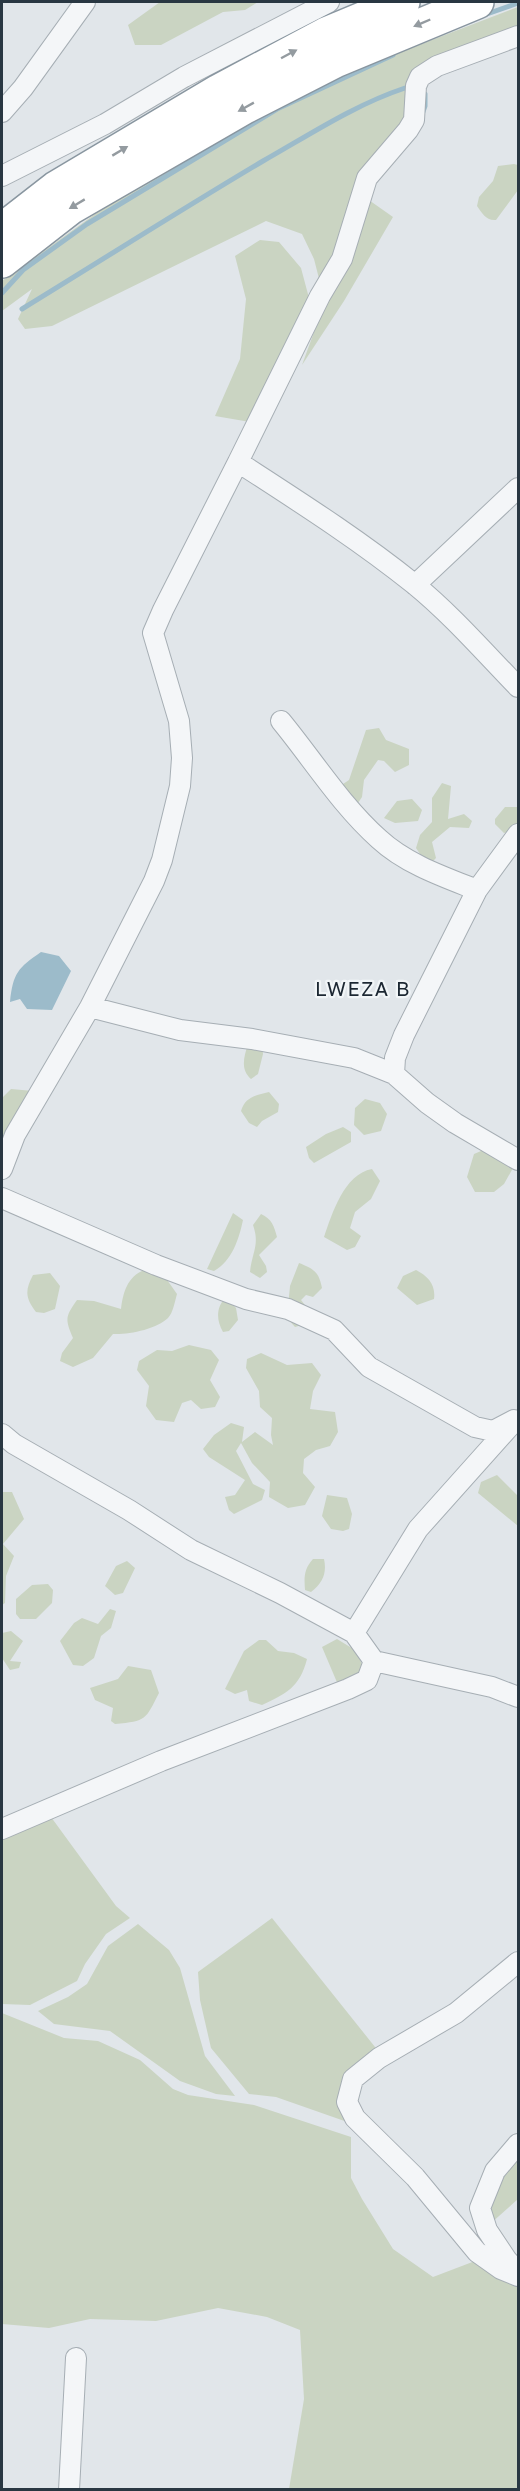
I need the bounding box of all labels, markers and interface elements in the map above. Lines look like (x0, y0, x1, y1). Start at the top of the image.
one-way arrow (413, 18, 431, 28)
one-way arrow (281, 49, 298, 59)
one-way arrow (237, 102, 254, 112)
one-way arrow (112, 145, 128, 156)
one-way arrow (69, 199, 85, 210)
district label: LWEZA B (315, 976, 411, 1000)

